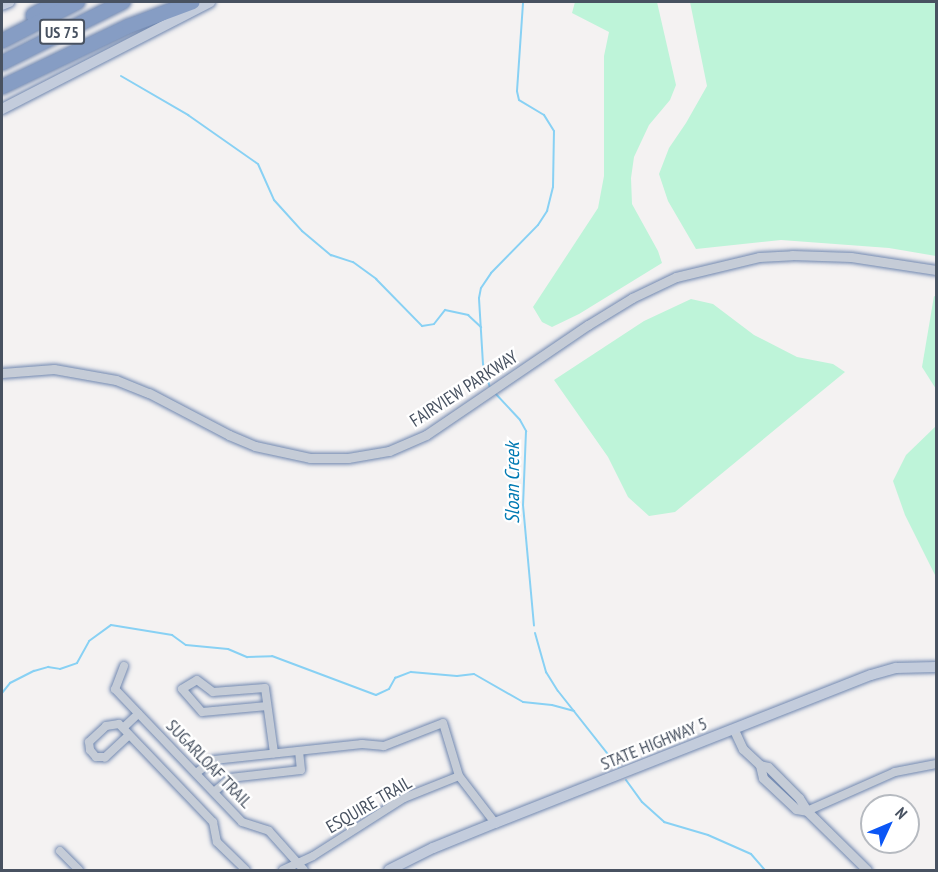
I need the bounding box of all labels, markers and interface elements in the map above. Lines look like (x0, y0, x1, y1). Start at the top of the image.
road number: US 75 (38, 19, 86, 45)
street label: FAIRVIEW PARKWAY (406, 346, 522, 432)
water label: Sloan Creek (500, 442, 524, 524)
street label: STATE HIGHWAY 5 (597, 713, 711, 775)
street label: SUGARLOAF TRAIL (161, 715, 257, 813)
street label: ESQUIRE TRAIL (322, 772, 416, 838)
north arrow (860, 794, 920, 854)
text: N (891, 803, 912, 823)

